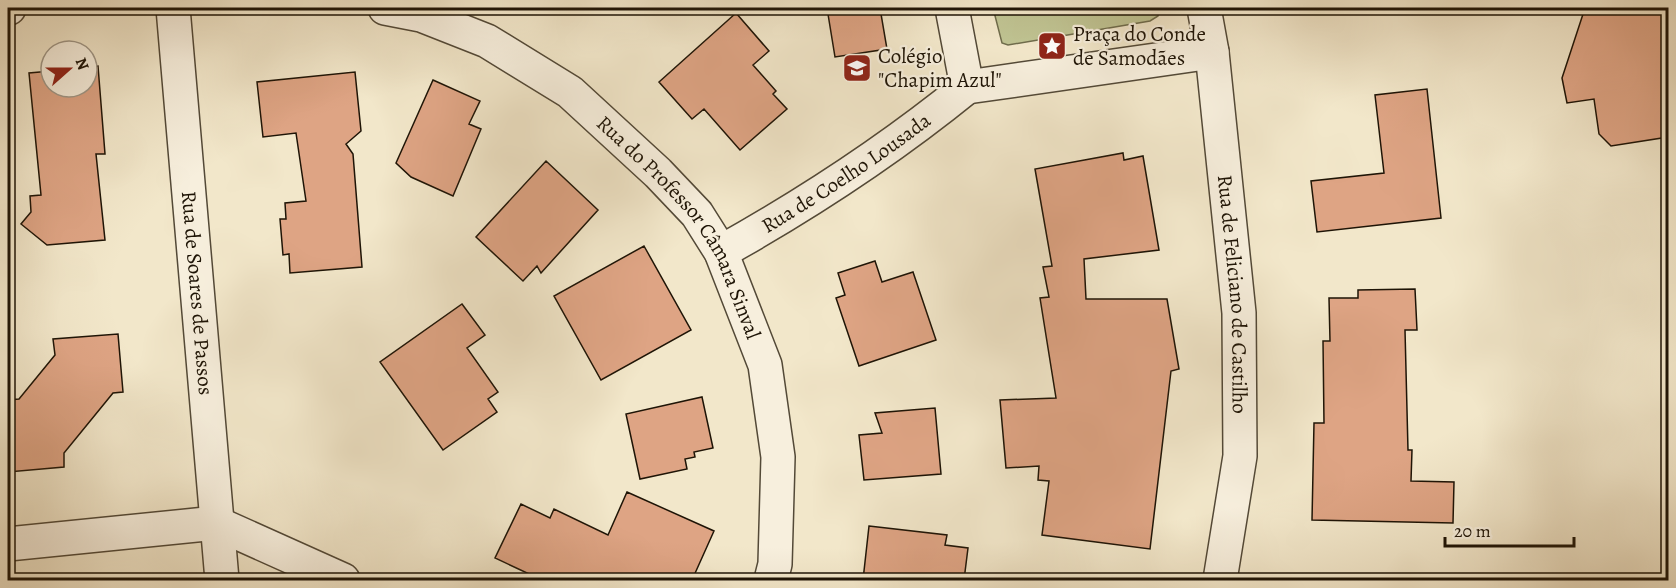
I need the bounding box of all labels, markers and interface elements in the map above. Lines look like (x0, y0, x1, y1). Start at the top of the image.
place label: Praça do Conde de Samodães (1073, 20, 1206, 72)
place icon: Praça do Conde de Samodães (1036, 30, 1068, 62)
north arrow (39, 39, 99, 99)
place label: Colégio "Chapim Azul" (878, 42, 1002, 94)
school or university icon: Colégio "Chapim Azul" (841, 52, 873, 84)
text: N (70, 55, 95, 74)
street label: Rua de Coelho Lousada (756, 106, 937, 240)
street label: Rua do Professor Câmara Sinval (590, 109, 767, 343)
street label: Rua de Feliciano de Castilho (1211, 173, 1254, 414)
street label: Rua de Soares de Passos (175, 190, 220, 396)
scale bar (1445, 510, 1574, 548)
text: 20 m (1454, 519, 1491, 543)

